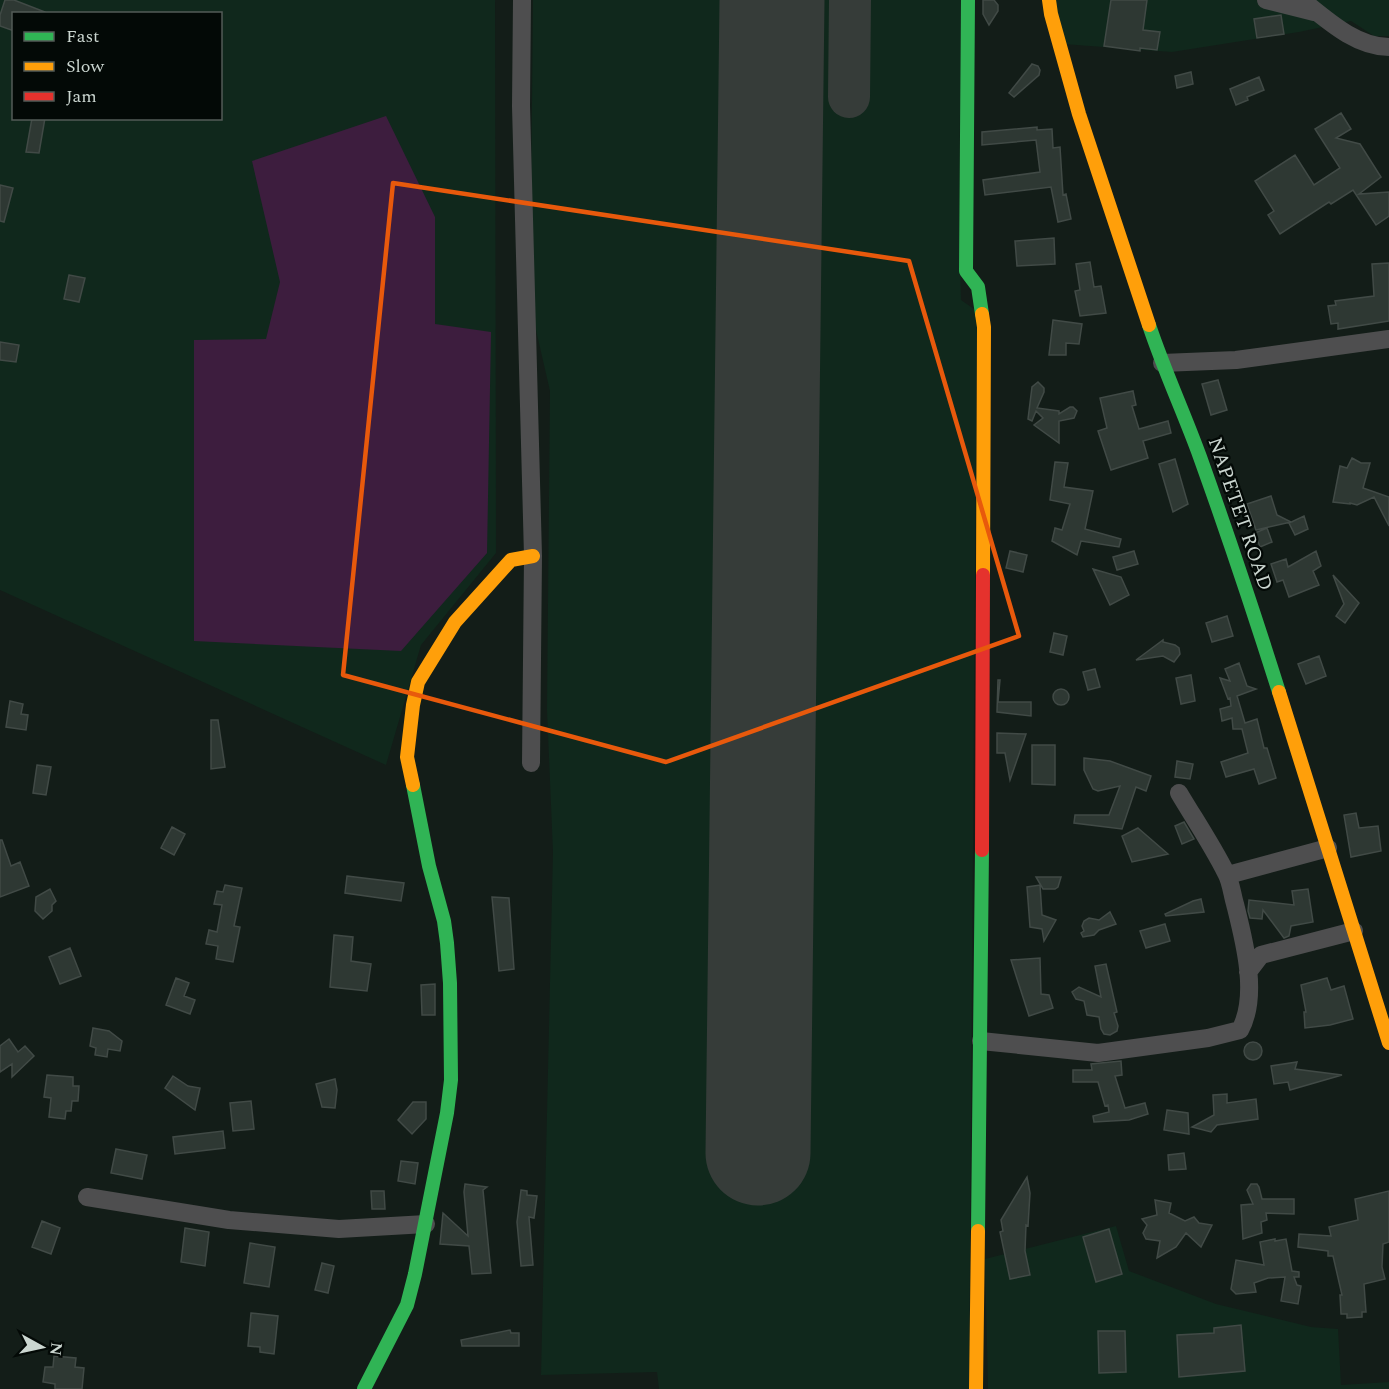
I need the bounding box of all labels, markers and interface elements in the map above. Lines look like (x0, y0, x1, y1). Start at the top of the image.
legend (12, 12, 222, 120)
text: Fast (66, 23, 99, 50)
text: Slow (66, 53, 105, 80)
text: Jam (66, 83, 97, 110)
street label: NAPETET ROAD (1200, 433, 1280, 595)
north arrow (12, 1317, 72, 1377)
text: N (43, 1341, 69, 1357)

